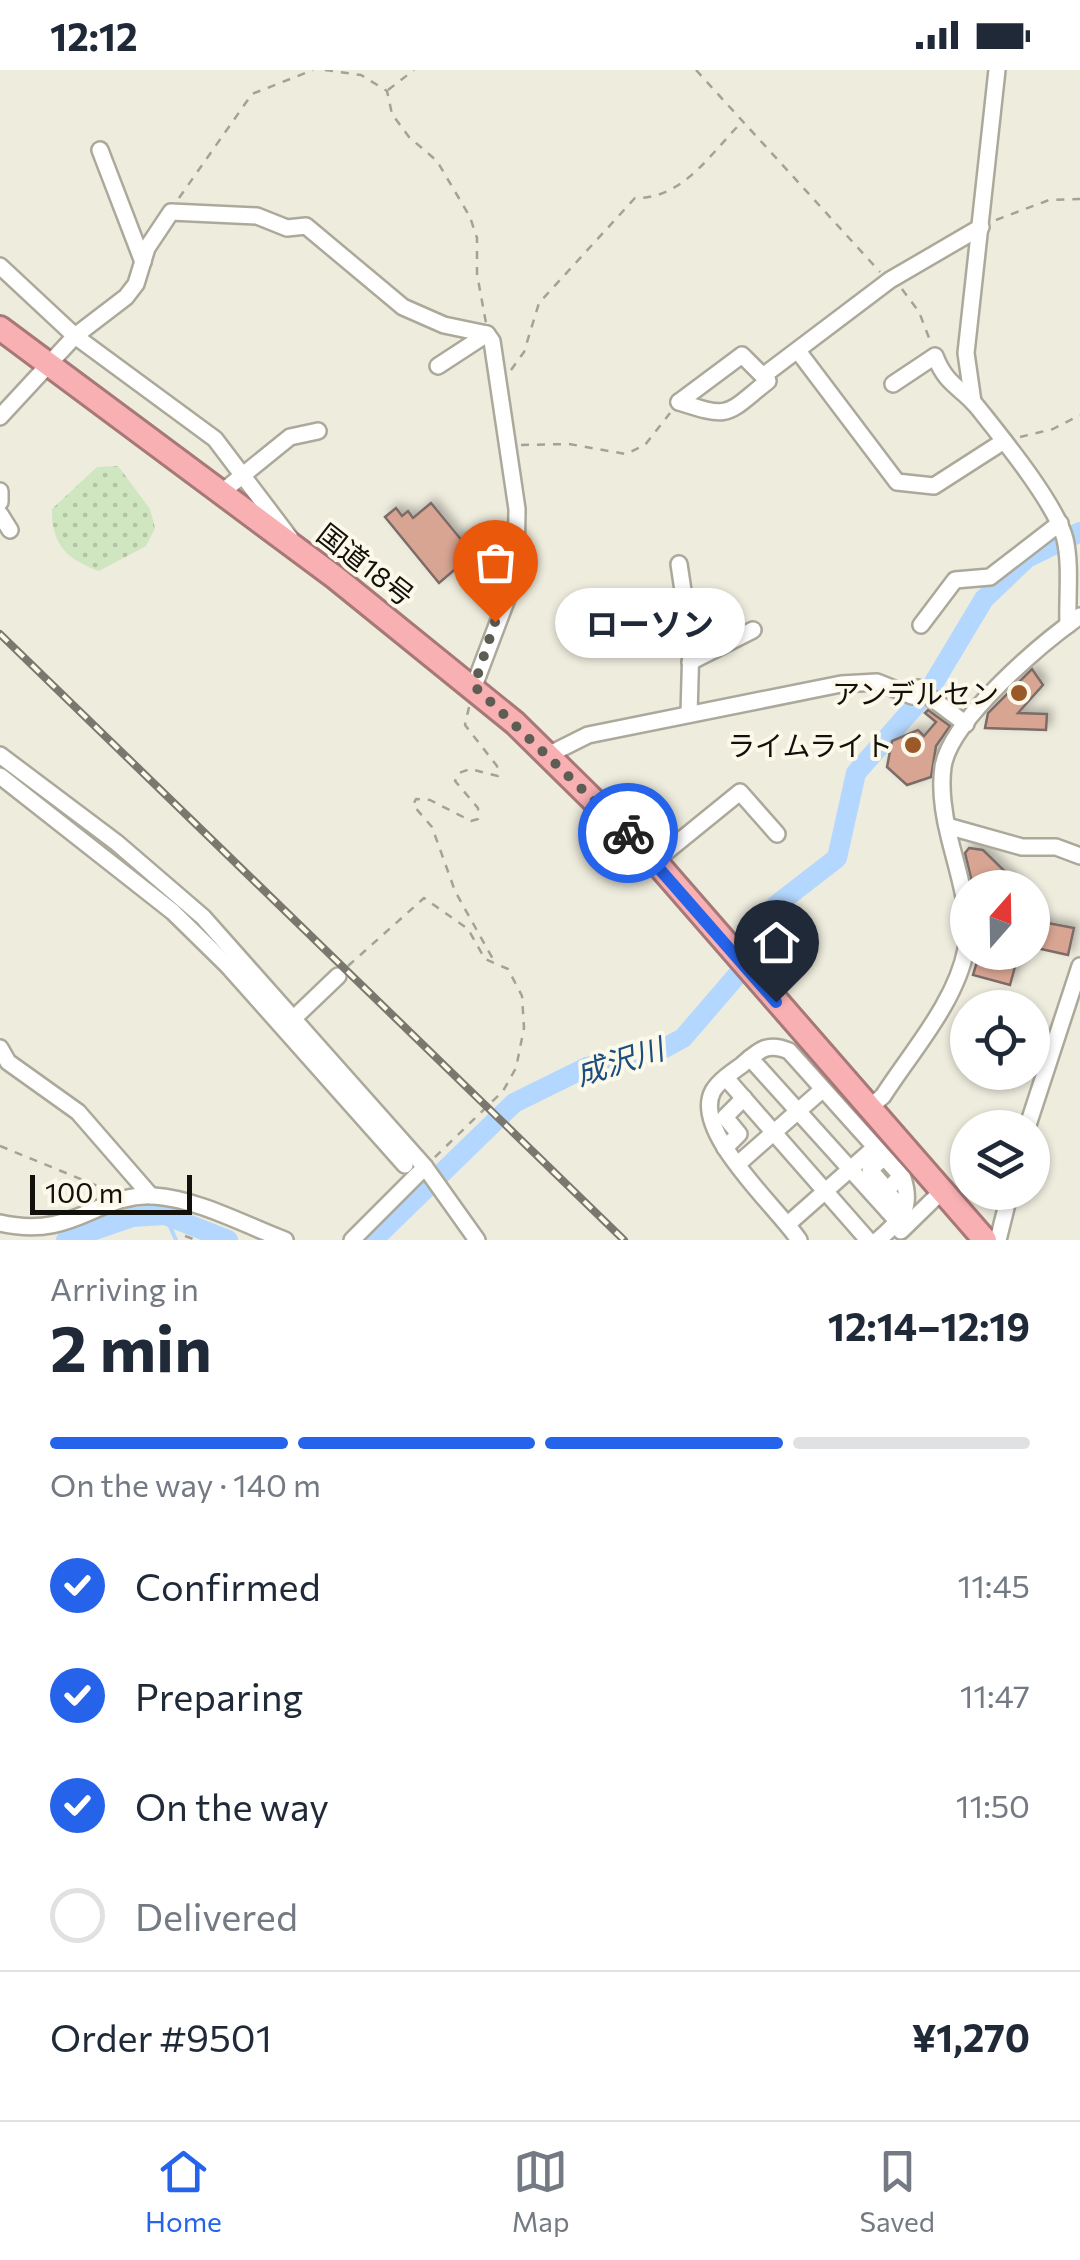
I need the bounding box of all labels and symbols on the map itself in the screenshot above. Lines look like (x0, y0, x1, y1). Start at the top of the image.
street label: 国道18号 (311, 516, 421, 612)
pin (453, 520, 538, 623)
callout: ローソン (555, 587, 745, 657)
place label: アンデルセン (832, 676, 999, 710)
marker: アンデルセン (1008, 682, 1030, 704)
place label: ライムライト (727, 728, 893, 762)
marker: ライムライト (902, 734, 924, 756)
courier (578, 783, 678, 883)
north arrow (950, 870, 1050, 970)
pin (734, 900, 819, 1003)
water label: 成沢川 (570, 1028, 670, 1092)
scale bar (30, 1170, 192, 1214)

